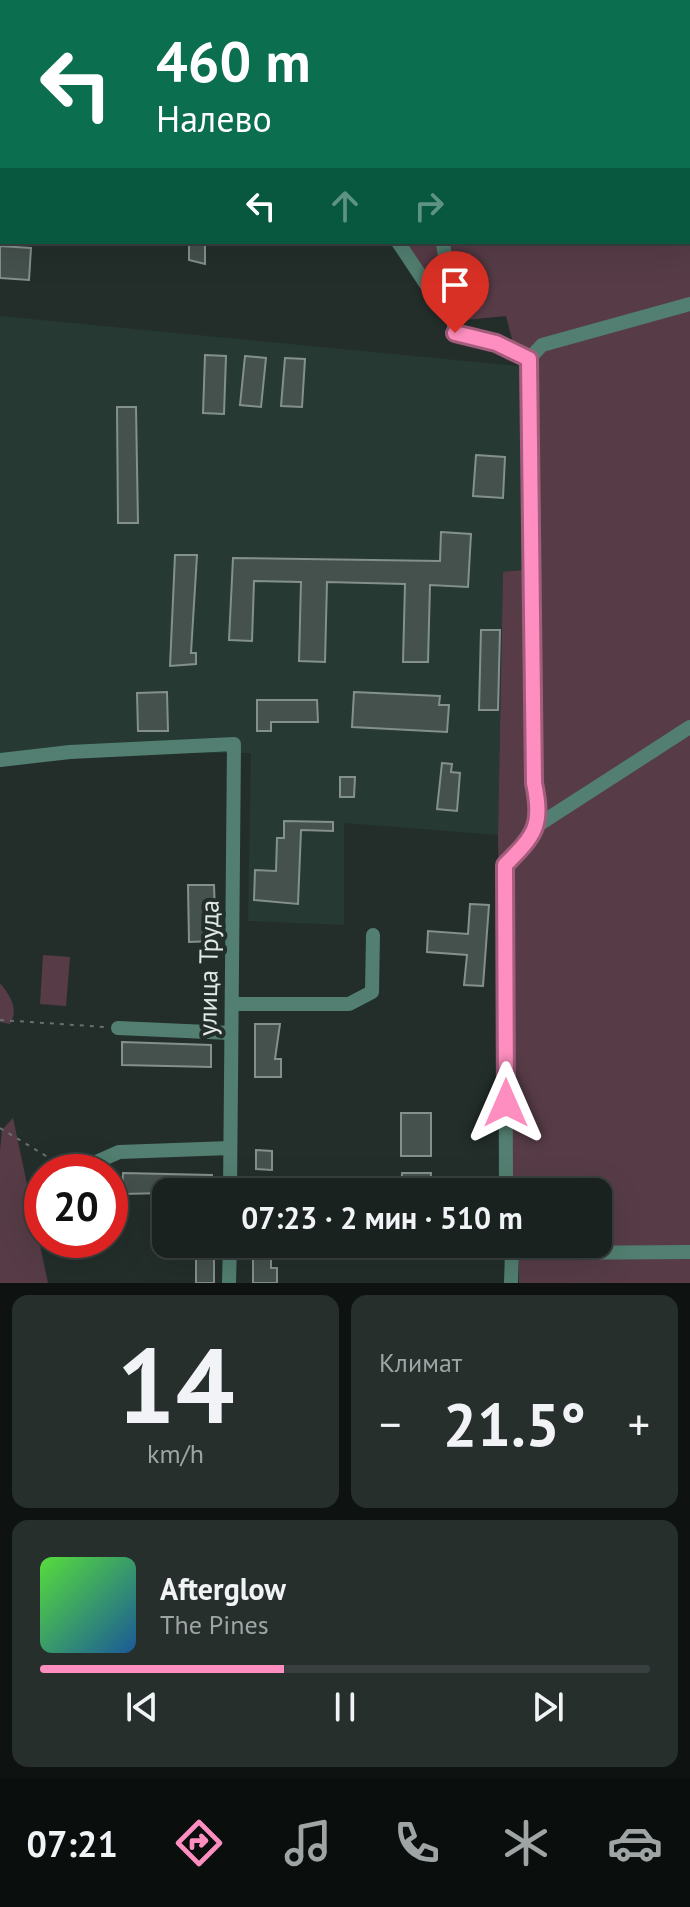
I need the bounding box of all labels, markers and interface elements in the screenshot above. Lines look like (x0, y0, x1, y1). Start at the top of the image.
text: 460 m (156, 25, 311, 97)
icon: left (24, 32, 128, 136)
text: Налево (156, 95, 272, 142)
icon: left (239, 184, 283, 228)
icon: ahead (323, 184, 367, 228)
icon: right (407, 184, 451, 228)
pin (421, 251, 489, 333)
icon: arrive (433, 263, 477, 307)
street label: улица Труда (190, 900, 226, 1036)
position arrow (464, 1061, 548, 1145)
speed limit sign: 20 (24, 1154, 128, 1258)
text: 07:23 · 2 мин · 510 m (241, 1198, 523, 1237)
text: 14 (117, 1317, 234, 1452)
text: Климат (379, 1346, 462, 1379)
text: 21.5° (443, 1385, 586, 1463)
text: − (379, 1395, 401, 1452)
text: + (628, 1395, 650, 1452)
text: km/h (147, 1437, 204, 1470)
text: Afterglow (160, 1569, 286, 1608)
text: The Pines (160, 1608, 269, 1641)
icon: previous (120, 1685, 164, 1729)
icon: pause (323, 1685, 367, 1729)
icon: next (526, 1685, 570, 1729)
icon: directions (171, 1815, 227, 1871)
icon: music (280, 1815, 336, 1871)
icon: phone (389, 1815, 445, 1871)
icon: climate (498, 1815, 554, 1871)
icon: car (607, 1815, 663, 1871)
text: 07:21 (27, 1820, 118, 1867)

